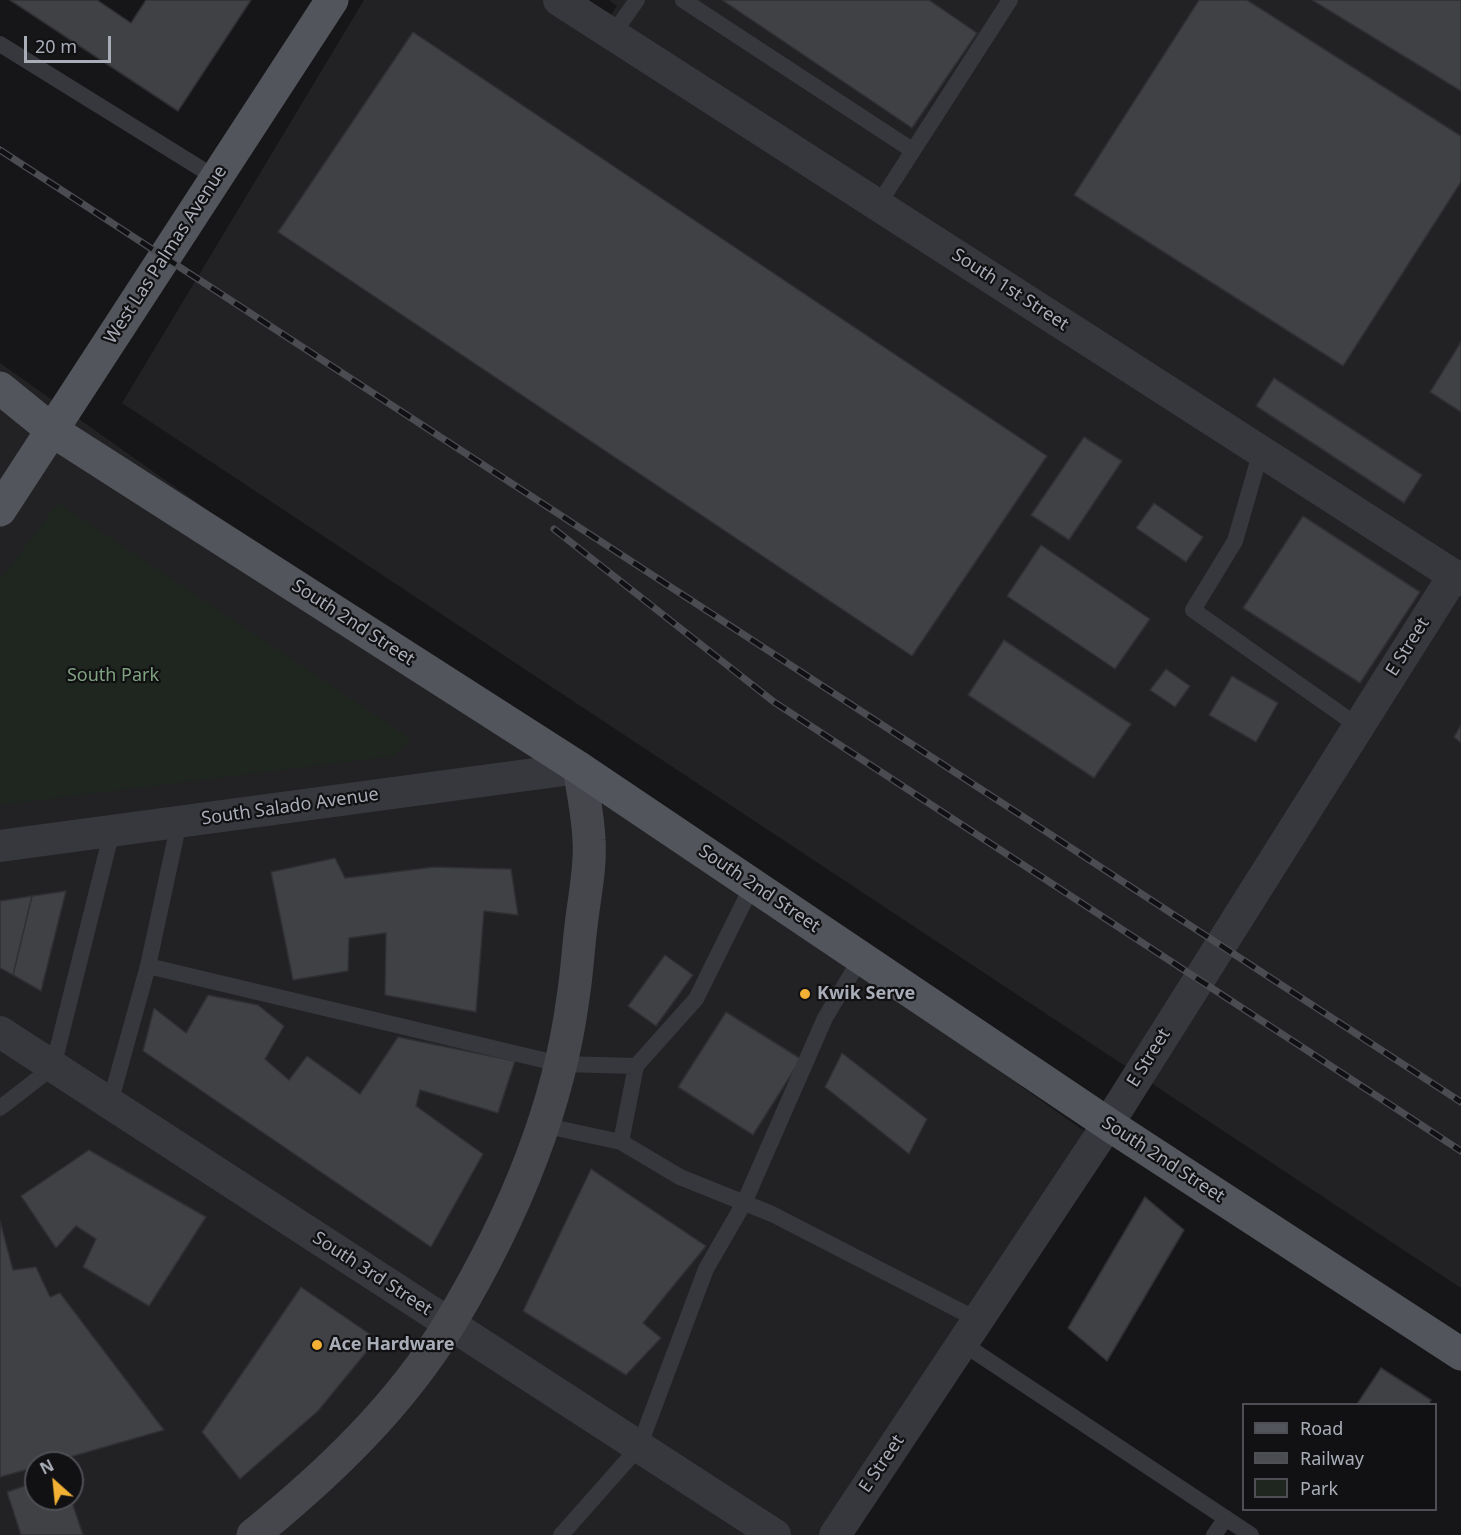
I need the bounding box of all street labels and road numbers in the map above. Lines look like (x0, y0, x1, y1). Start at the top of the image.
street label: West Las Palmas Avenue (100, 162, 232, 348)
street label: South 1st Street (948, 244, 1072, 336)
street label: South 2nd Street (288, 575, 418, 671)
street label: E Street (1382, 614, 1434, 680)
street label: South Salado Avenue (200, 784, 380, 830)
street label: South 2nd Street (694, 840, 824, 938)
street label: E Street (1123, 1025, 1175, 1091)
street label: South 2nd Street (1098, 1112, 1228, 1208)
street label: South 3rd Street (308, 1227, 436, 1321)
street label: E Street (855, 1431, 909, 1497)

